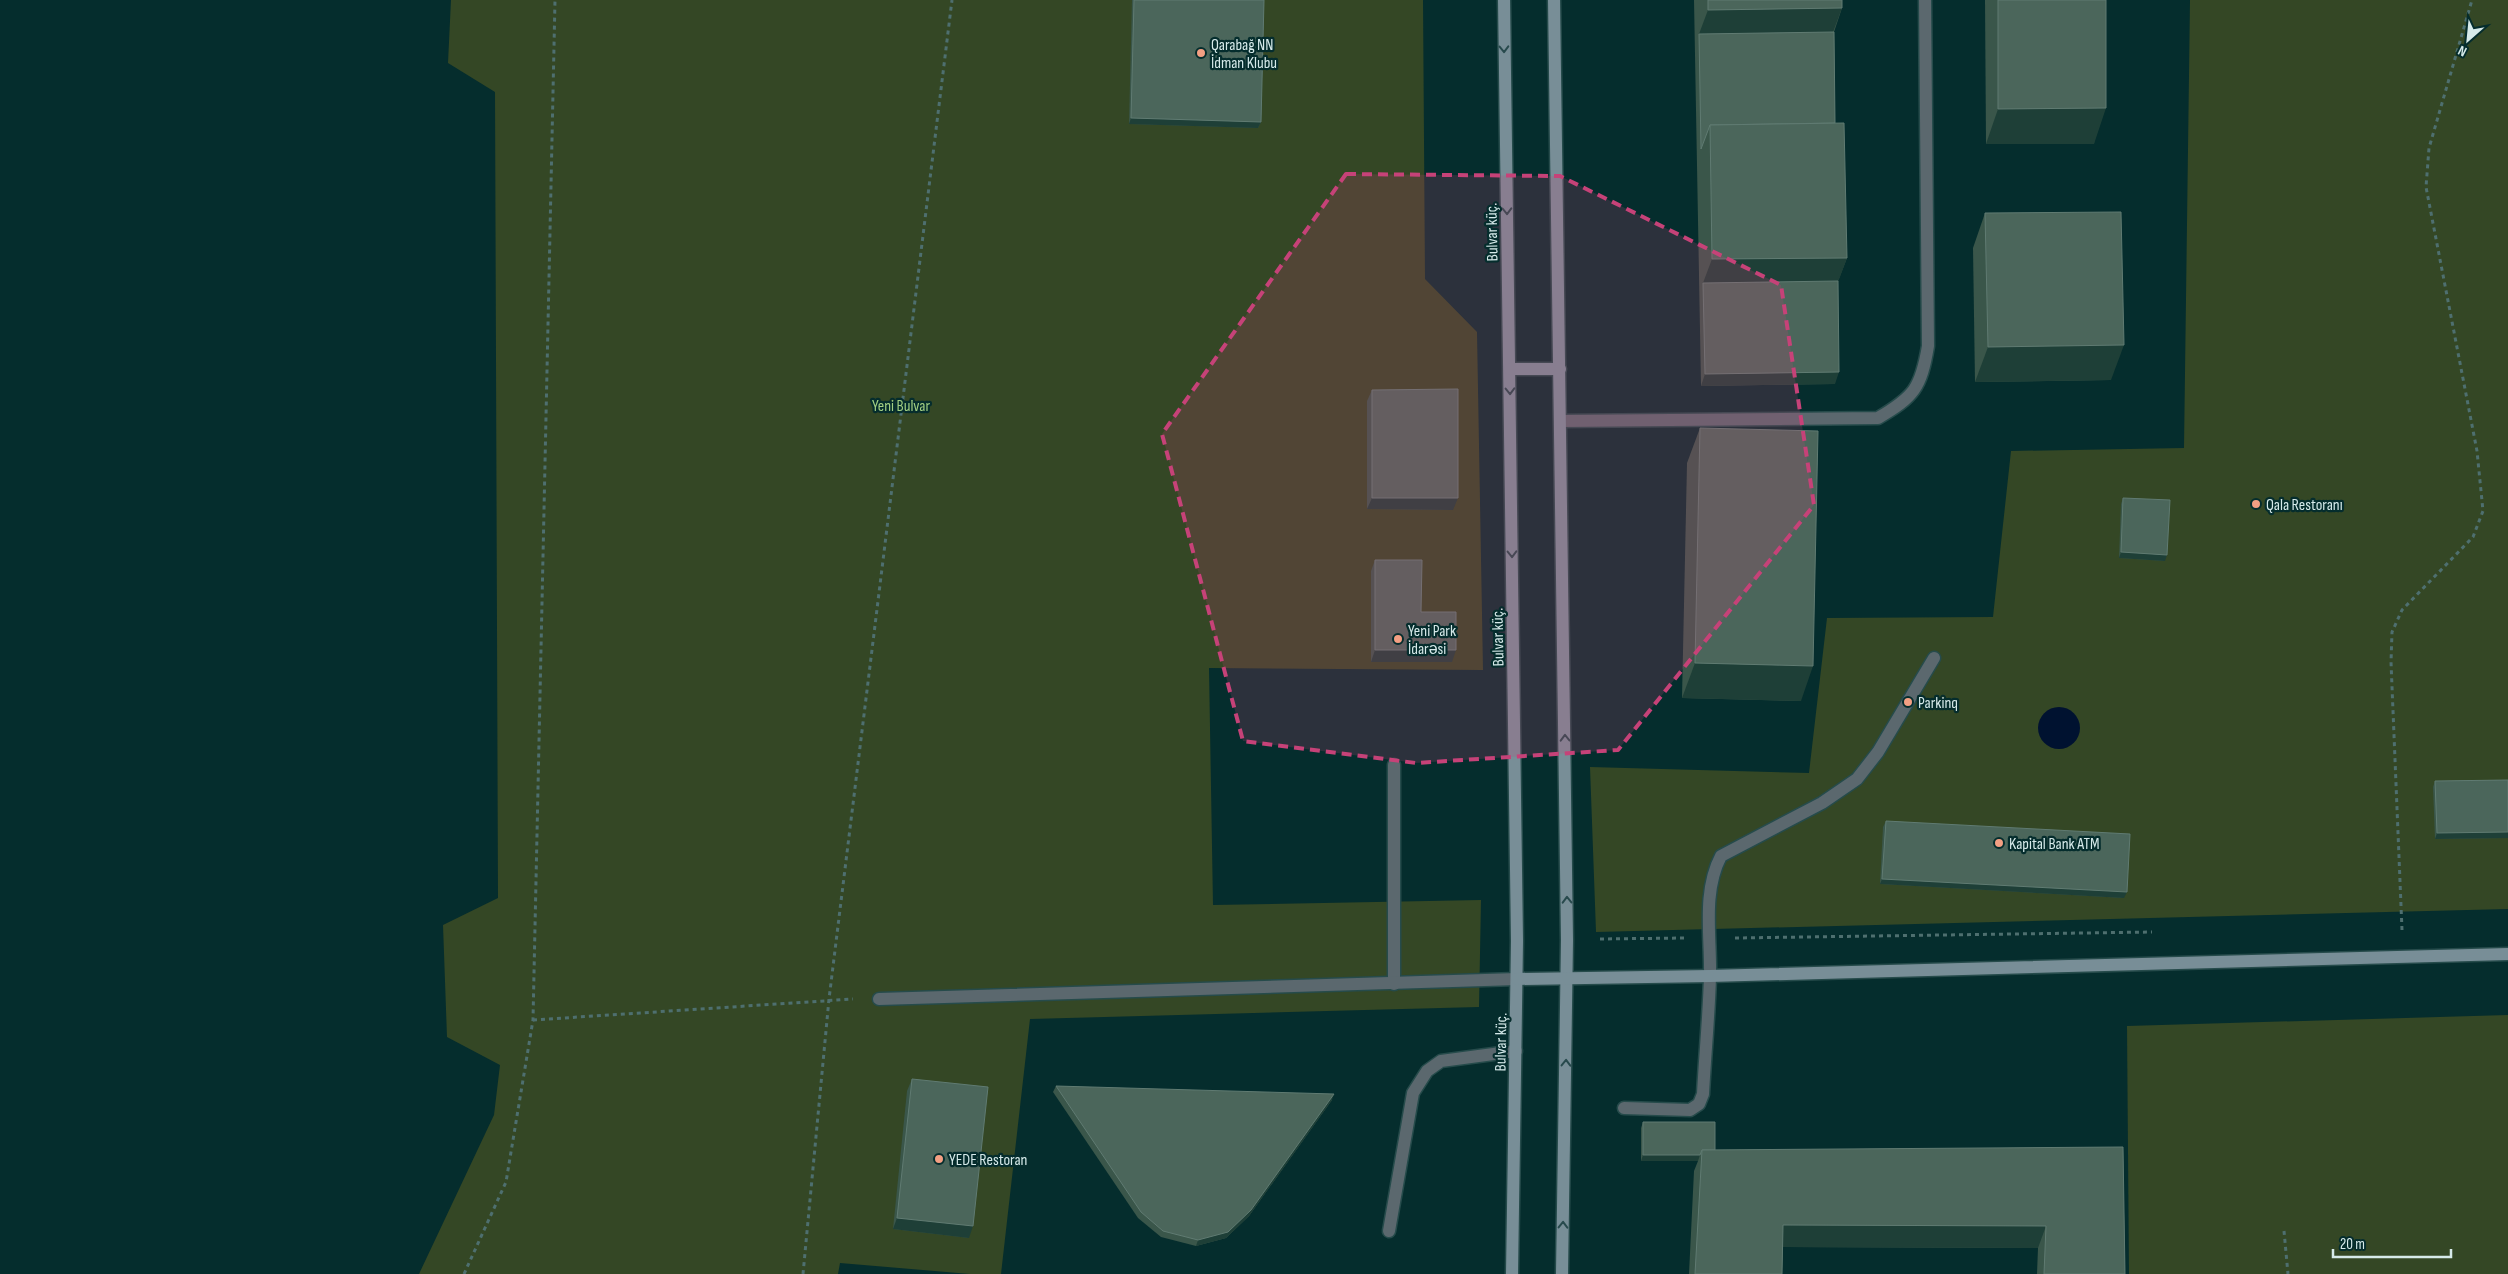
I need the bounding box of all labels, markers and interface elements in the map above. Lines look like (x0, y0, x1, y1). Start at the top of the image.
north arrow (2443, 15, 2493, 65)
place label: Qarabağ NN İdman Klubu (1211, 36, 1277, 73)
text: N (2455, 42, 2470, 60)
one-way arrow (1499, 45, 1510, 53)
marker: Qarabağ NN İdman Klubu (1195, 47, 1207, 59)
street label: Bulvar küç. (1482, 203, 1503, 261)
one-way arrow (1502, 208, 1512, 215)
one-way arrow (1505, 388, 1515, 395)
park label: Yeni Bulvar (872, 397, 930, 416)
place label: Qala Restoranı (2266, 496, 2343, 515)
marker: Qala Restoranı (2250, 498, 2262, 510)
one-way arrow (1507, 550, 1517, 558)
street label: Bulvar küç. (1488, 608, 1509, 666)
place label: Yeni Park İdarəsi (1408, 622, 1456, 659)
marker: Yeni Park İdarəsi (1392, 633, 1404, 645)
place label: Parkinq (1918, 694, 1958, 713)
marker: Parkinq (1902, 696, 1914, 708)
one-way arrow (1560, 734, 1570, 742)
place label: Kapital Bank ATM (2009, 835, 2099, 854)
marker: Kapital Bank ATM (1993, 837, 2005, 849)
one-way arrow (1562, 896, 1572, 904)
street label: Bulvar küç. (1491, 1013, 1512, 1071)
one-way arrow (1561, 1059, 1571, 1066)
place label: YEDE Restoran (949, 1151, 1027, 1170)
marker: YEDE Restoran (933, 1153, 945, 1165)
one-way arrow (1558, 1221, 1568, 1229)
scale bar (2333, 1226, 2450, 1258)
text: 20 m (2340, 1235, 2365, 1254)

